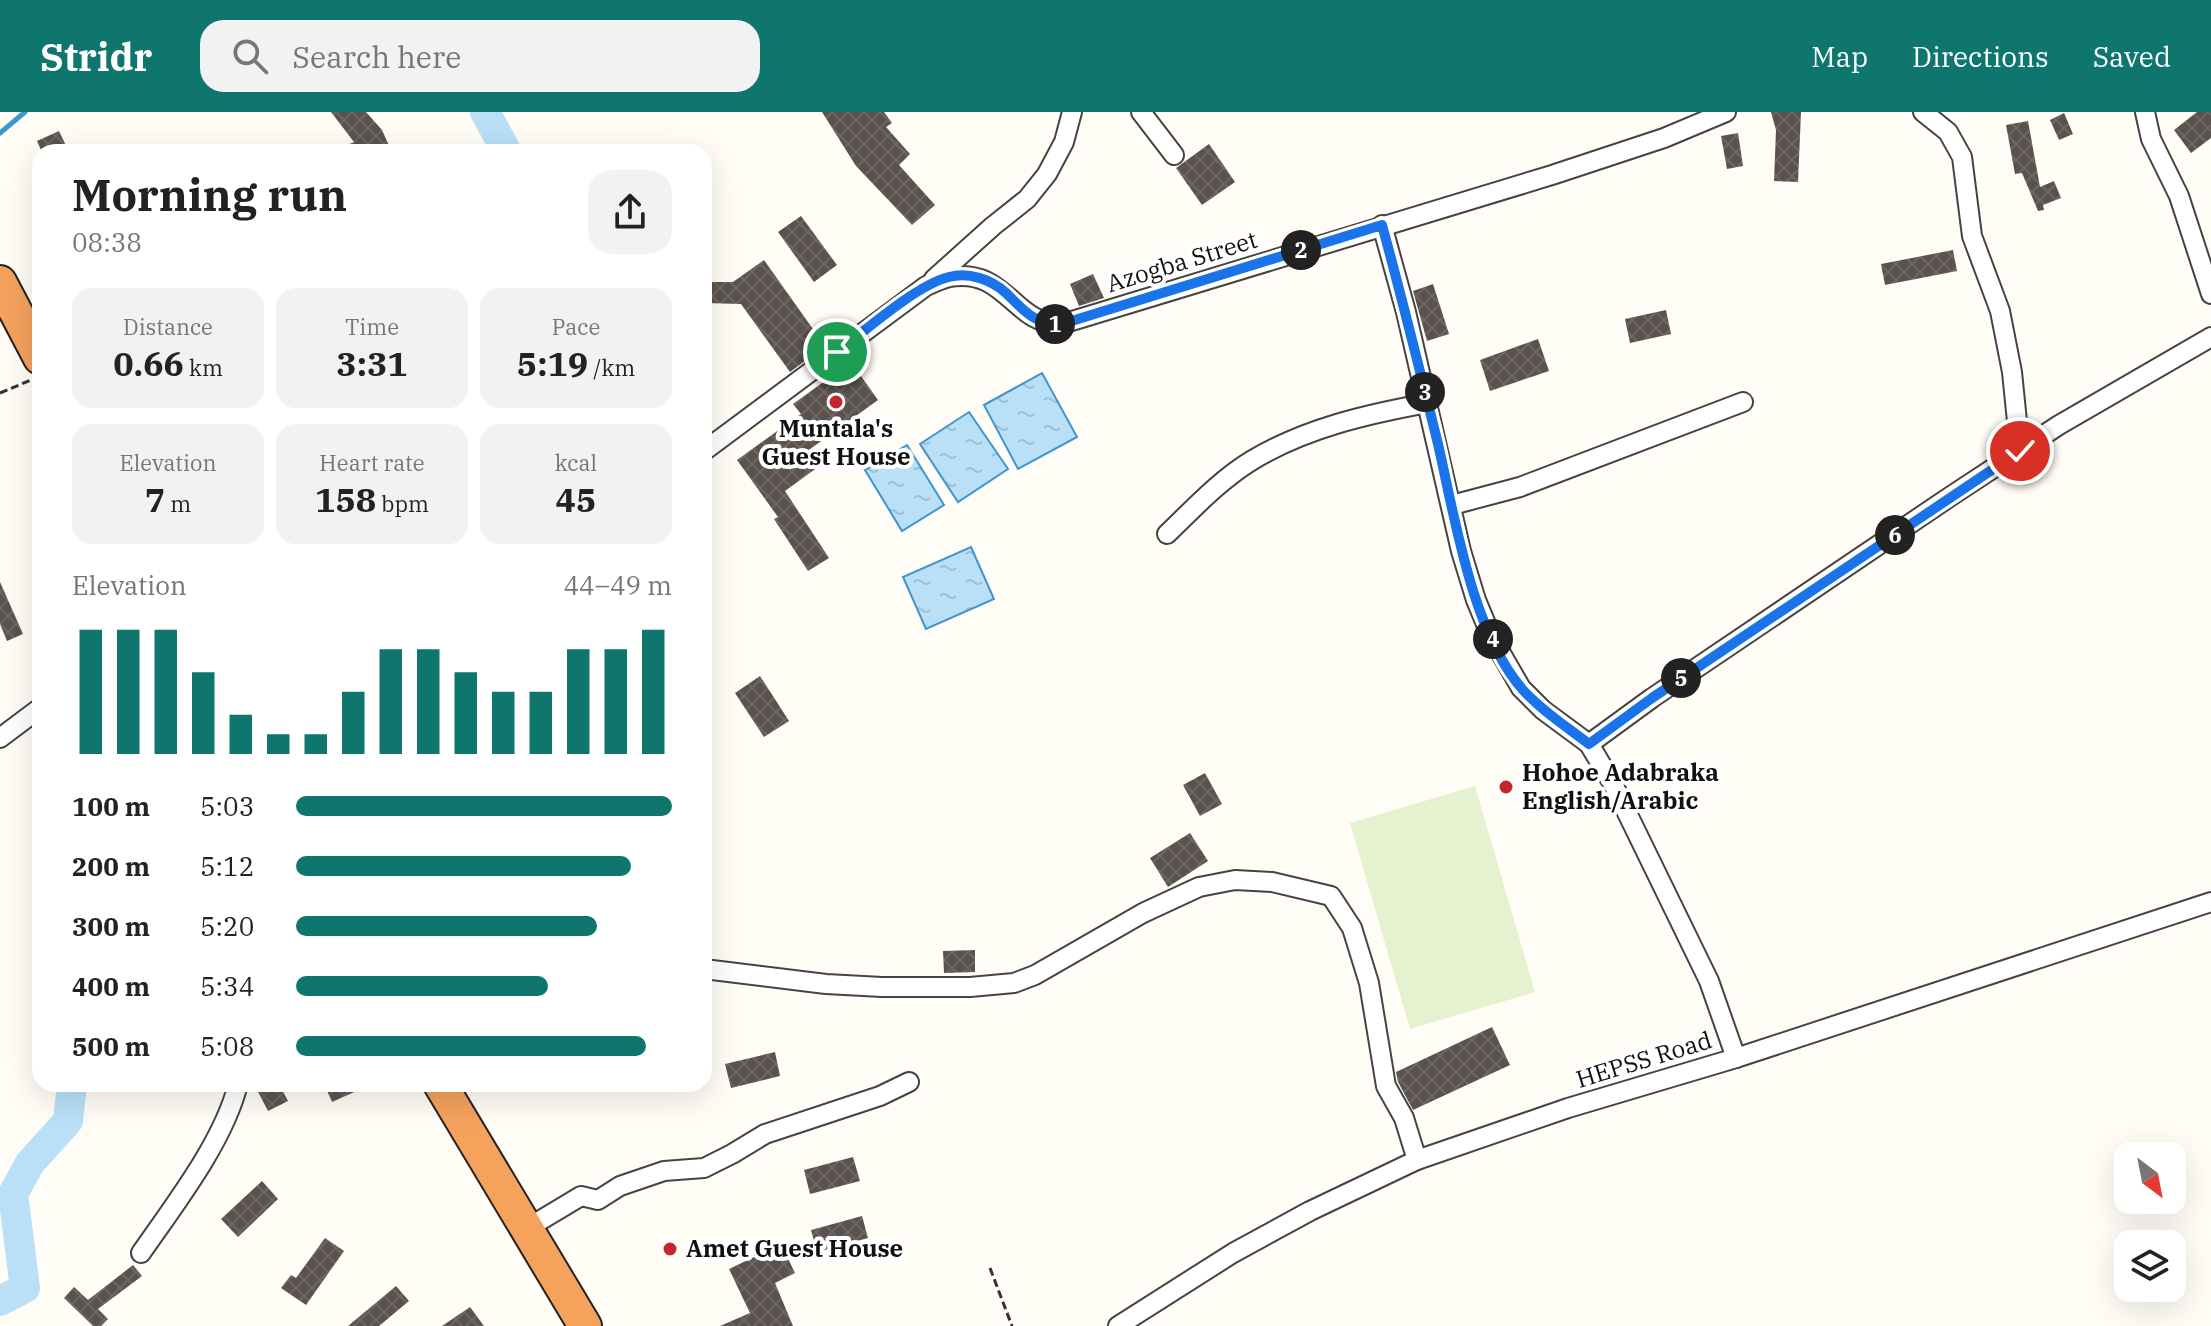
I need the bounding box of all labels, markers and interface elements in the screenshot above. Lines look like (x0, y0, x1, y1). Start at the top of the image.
search box (200, 20, 760, 92)
text: Stridr (40, 32, 152, 81)
icon: search (228, 34, 272, 78)
text: Search here (292, 37, 461, 76)
text: Map (1811, 38, 1868, 75)
text: Directions (1912, 38, 2049, 75)
text: Saved (2093, 38, 2171, 75)
text: Morning run (72, 166, 347, 223)
button: share (588, 170, 672, 254)
street label: Azogba Street (1102, 223, 1261, 299)
text: 08:38 (72, 225, 142, 259)
pin: 2 (1281, 230, 1321, 270)
text: 2 (1294, 235, 1308, 264)
pin: 1 (1035, 304, 1075, 344)
text: 1 (1048, 309, 1062, 338)
text: Distance (123, 312, 213, 341)
text: Time (345, 312, 399, 341)
text: Pace (552, 312, 600, 341)
pin (803, 318, 871, 386)
icon: arrive (815, 330, 859, 374)
text: 0.66 (113, 341, 184, 385)
text: 3:31 (336, 341, 408, 385)
text: 5:19 (517, 341, 588, 385)
text: km (184, 353, 223, 382)
text: /km (588, 353, 635, 382)
pin: 3 (1405, 372, 1445, 412)
text: 3 (1418, 377, 1432, 406)
marker: Muntala's Guest House (827, 393, 845, 411)
place label: Muntala's Guest House (761, 412, 911, 472)
pin (1986, 417, 2054, 485)
icon: check (1998, 429, 2042, 473)
text: Elevation (120, 448, 216, 477)
text: Heart rate (319, 448, 425, 477)
text: kcal (555, 448, 597, 477)
text: 7 (145, 477, 165, 521)
text: 158 (315, 477, 376, 521)
text: 45 (556, 477, 596, 521)
text: m (165, 489, 191, 518)
text: bpm (376, 489, 429, 518)
pin: 6 (1875, 515, 1915, 555)
text: 6 (1888, 520, 1902, 549)
text: Elevation (72, 568, 187, 602)
text: 44–49 m (564, 568, 672, 602)
pin: 4 (1473, 619, 1513, 659)
text: 4 (1486, 624, 1500, 653)
pin: 5 (1661, 658, 1701, 698)
text: 5 (1674, 663, 1688, 692)
place label: Hohoe Adabraka English/Arabic (1522, 756, 1719, 816)
marker: Hohoe Adabraka English/Arabic (1497, 778, 1515, 796)
text: 100 m (72, 789, 150, 823)
text: 5:03 (200, 789, 254, 823)
text: 200 m (72, 849, 150, 883)
text: 5:12 (200, 849, 254, 883)
text: 300 m (72, 909, 150, 943)
text: 5:20 (200, 909, 254, 943)
text: 400 m (72, 969, 150, 1003)
text: 5:34 (200, 969, 254, 1003)
street label: HEPSS Road (1572, 1023, 1715, 1095)
text: 500 m (72, 1029, 150, 1063)
text: 5:08 (200, 1029, 254, 1063)
north arrow (2114, 1142, 2186, 1214)
map controls (2114, 1142, 2186, 1302)
button: layers (2114, 1230, 2186, 1302)
place label: Amet Guest House (686, 1232, 903, 1264)
marker: Amet Guest House (661, 1240, 679, 1258)

